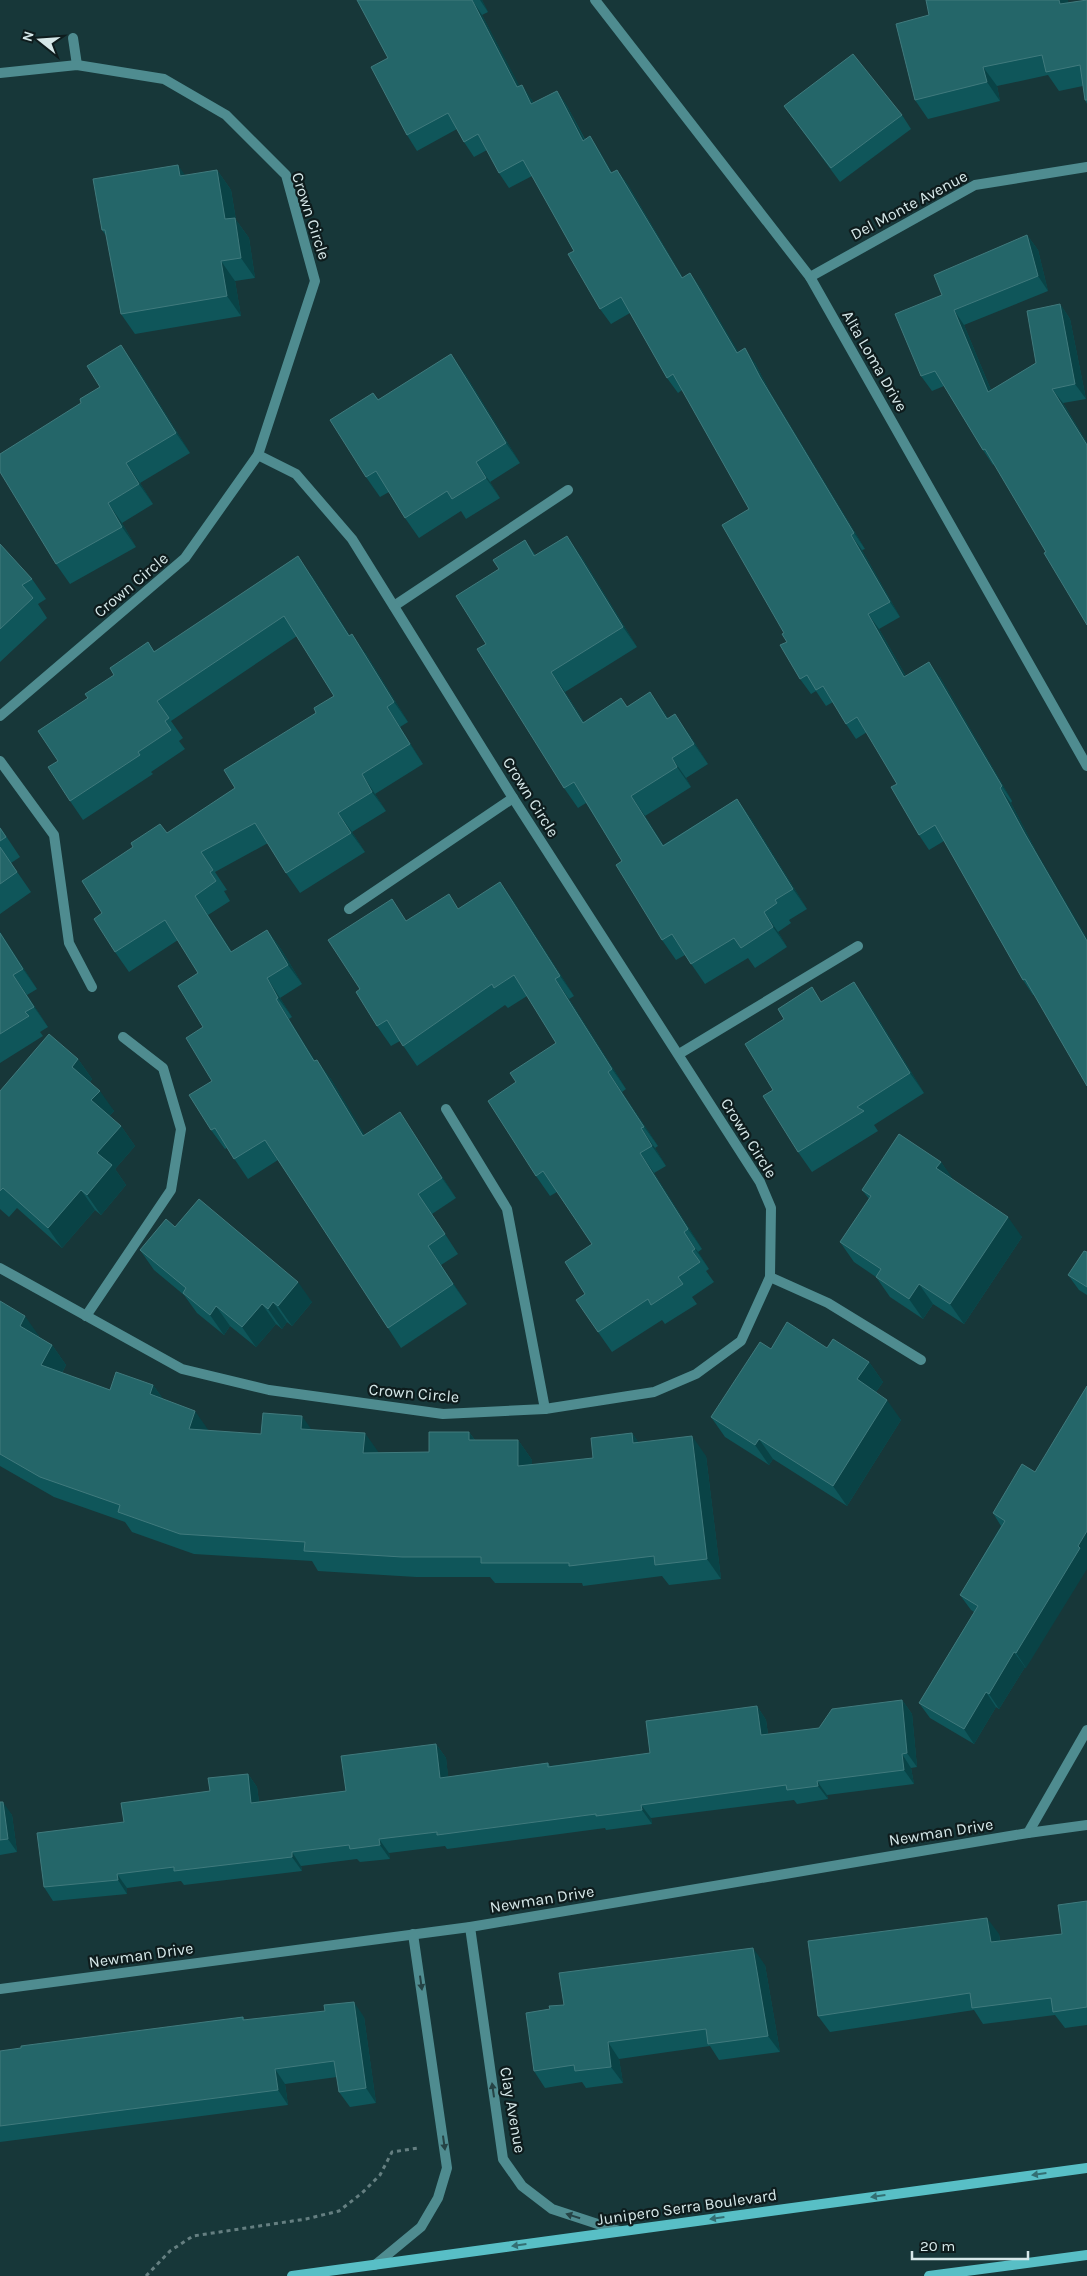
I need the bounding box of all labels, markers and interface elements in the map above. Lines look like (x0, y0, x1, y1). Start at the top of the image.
north arrow (15, 15, 65, 65)
text: N (18, 29, 38, 44)
street label: Del Monte Avenue (847, 166, 971, 244)
street label: Crown Circle (288, 170, 334, 262)
street label: Alta Loma Drive (838, 307, 912, 415)
street label: Crown Circle (90, 549, 172, 621)
street label: Crown Circle (499, 754, 563, 840)
street label: Crown Circle (717, 1095, 781, 1181)
street label: Crown Circle (368, 1380, 460, 1406)
street label: Newman Drive (887, 1814, 995, 1850)
street label: Newman Drive (488, 1881, 596, 1917)
street label: Newman Drive (88, 1938, 194, 1972)
one-way arrow (417, 1975, 425, 1991)
street label: Clay Avenue (496, 2066, 530, 2154)
one-way arrow (489, 2081, 497, 2097)
one-way arrow (440, 2136, 448, 2152)
one-way arrow (1030, 2171, 1046, 2179)
street label: Junipero Serra Boulevard (596, 2185, 778, 2229)
one-way arrow (869, 2192, 885, 2200)
one-way arrow (565, 2212, 580, 2219)
one-way arrow (708, 2214, 724, 2222)
scale bar (912, 2228, 1028, 2260)
text: 20 m (920, 2237, 955, 2255)
one-way arrow (510, 2241, 526, 2249)

